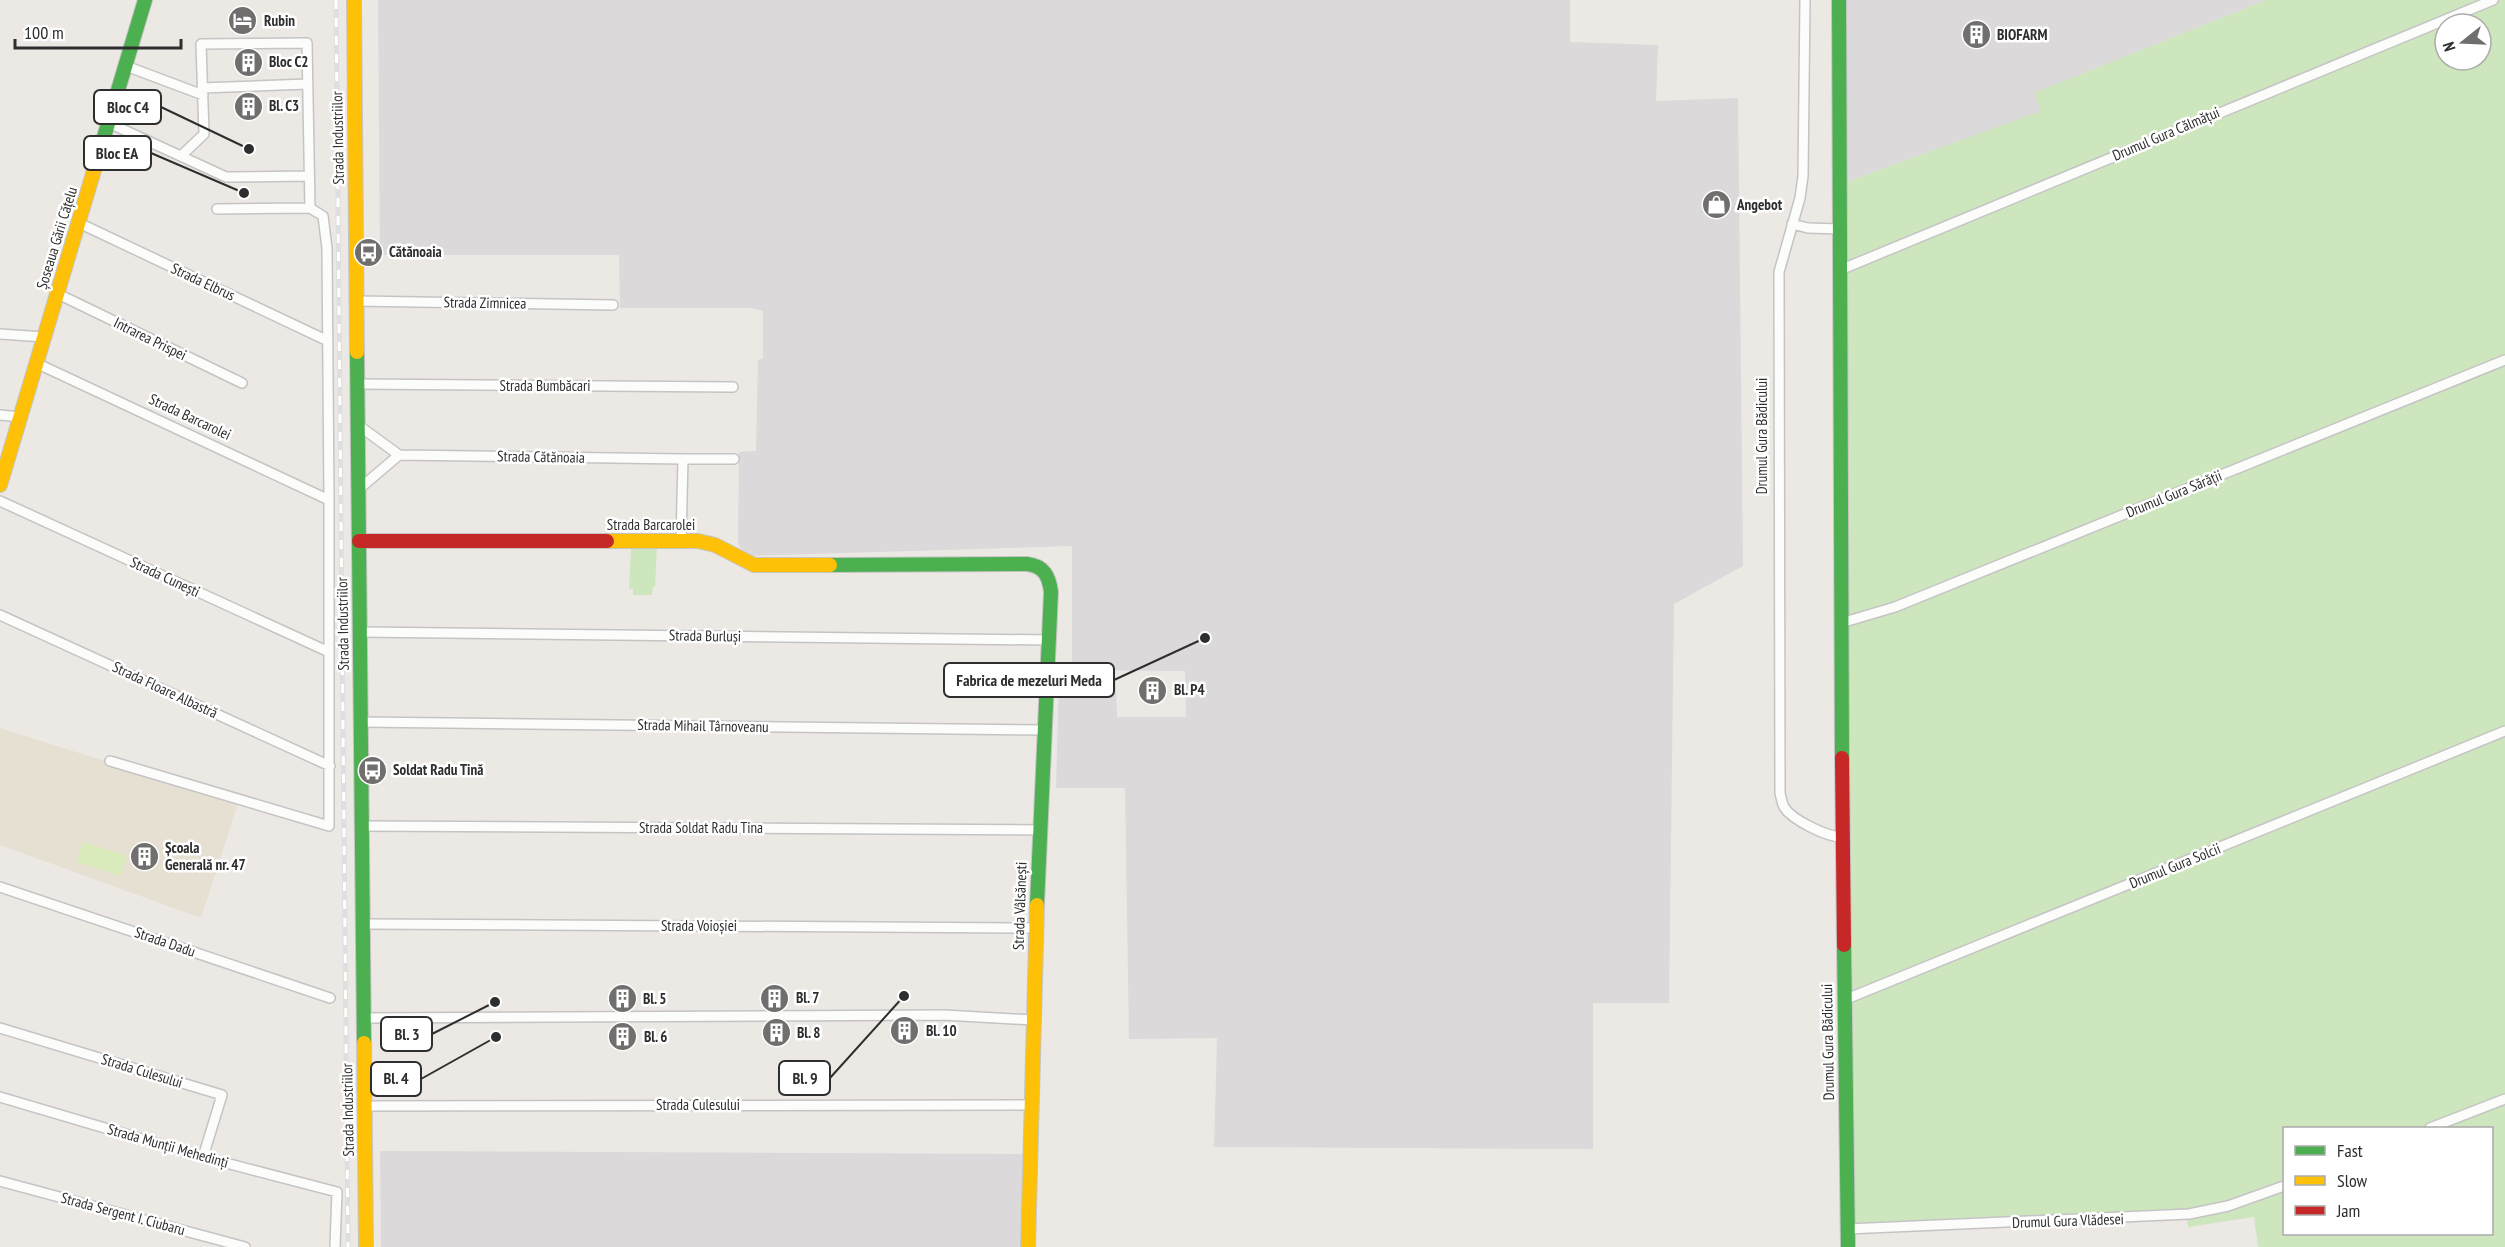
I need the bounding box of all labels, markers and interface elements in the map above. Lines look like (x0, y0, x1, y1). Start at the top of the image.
hotel icon: Rubin (227, 5, 259, 37)
place label: Rubin (264, 11, 295, 30)
scale bar (15, 12, 182, 50)
north arrow (2433, 12, 2493, 72)
building icon: BIOFARM (1960, 19, 1992, 51)
text: 100 m (24, 21, 64, 44)
place label: BIOFARM (1997, 25, 2048, 44)
text: N (2438, 39, 2460, 54)
building icon: Bloc C2 (232, 46, 264, 78)
place label: Bloc C2 (269, 52, 309, 71)
callout: Bloc C4 (94, 90, 161, 124)
building icon: Bl. C3 (232, 90, 264, 122)
street label: Strada Industriilor (327, 90, 348, 185)
place label: Bl. C3 (269, 96, 299, 115)
text: Bloc C4 (107, 97, 149, 117)
street label: Drumul Gura Călmățui (2109, 102, 2222, 165)
callout: Bloc EA (84, 136, 151, 170)
text: Bloc EA (96, 143, 139, 163)
street label: Șoseaua Gării Cățelu (32, 184, 81, 291)
shop icon: Angebot (1700, 189, 1732, 221)
place label: Angebot (1736, 195, 1783, 214)
bus stop icon: Cătănoaia (352, 236, 384, 268)
place label: Cătănoaia (389, 242, 442, 261)
street label: Strada Elbrus (168, 258, 238, 305)
street label: Strada Zimnicea (443, 292, 527, 313)
street label: Intrarea Prispei (111, 313, 190, 364)
street label: Strada Bumbăcari (500, 376, 590, 395)
street label: Drumul Gura Bădicului (1752, 378, 1771, 494)
street label: Strada Barcarolei (146, 389, 234, 444)
street label: Strada Cătănoaia (497, 446, 585, 467)
street label: Drumul Gura Sărății (2123, 466, 2225, 521)
street label: Strada Barcarolei (607, 515, 695, 534)
street label: Strada Cunești (127, 552, 203, 601)
street label: Strada Industriilor (332, 576, 353, 671)
street label: Strada Burluși (669, 625, 741, 646)
street label: Strada Floare Albastră (110, 657, 221, 722)
callout: Fabrica de mezeluri Meda (944, 663, 1114, 697)
text: Fabrica de mezeluri Meda (956, 670, 1102, 690)
building icon: Bl. P4 (1137, 674, 1169, 706)
place label: Bl. P4 (1174, 680, 1205, 699)
street label: Strada Mihail Târnoveanu (637, 715, 769, 736)
bus stop icon: Soldat Radu Tină (356, 754, 388, 786)
place label: Soldat Radu Tină (393, 760, 483, 779)
street label: Strada Soldat Radu Tina (639, 818, 763, 837)
place label: Școala Generală nr. 47 (165, 838, 246, 874)
street label: Drumul Gura Solcii (2126, 839, 2223, 892)
building icon: Școala Generală nr. 47 (128, 841, 160, 873)
street label: Strada Vâlsănești (1008, 862, 1031, 950)
street label: Strada Voioșiei (661, 916, 737, 935)
street label: Strada Dadu (132, 922, 198, 961)
building icon: Bl. 7 (759, 982, 791, 1014)
building icon: Bl. 5 (606, 983, 638, 1015)
street label: Drumul Gura Bădicului (1817, 984, 1838, 1100)
place label: Bl. 7 (796, 988, 820, 1007)
place label: Bl. 5 (643, 989, 667, 1008)
building icon: Bl. 10 (889, 1015, 921, 1047)
callout: Bl. 3 (381, 1017, 432, 1051)
building icon: Bl. 8 (760, 1017, 792, 1049)
building icon: Bl. 6 (607, 1021, 639, 1053)
place label: Bl. 10 (926, 1021, 957, 1040)
place label: Bl. 8 (797, 1023, 821, 1042)
text: Bl. 3 (394, 1024, 420, 1044)
place label: Bl. 6 (644, 1027, 668, 1046)
street label: Strada Culesului (99, 1049, 185, 1092)
callout: Bl. 9 (779, 1061, 830, 1095)
street label: Strada Industriilor (337, 1062, 358, 1157)
callout: Bl. 4 (371, 1062, 421, 1096)
text: Bl. 4 (383, 1068, 409, 1088)
text: Bl. 9 (792, 1068, 818, 1088)
street label: Strada Culesului (656, 1095, 740, 1114)
street label: Strada Munții Mehedinți (105, 1119, 231, 1172)
legend (2283, 1127, 2493, 1235)
text: Fast (2337, 1139, 2363, 1162)
text: Slow (2337, 1169, 2368, 1192)
street label: Strada Sergent I. Ciubaru (59, 1188, 187, 1239)
text: Jam (2336, 1199, 2360, 1222)
street label: Drumul Gura Vlădesei (2012, 1209, 2124, 1232)

